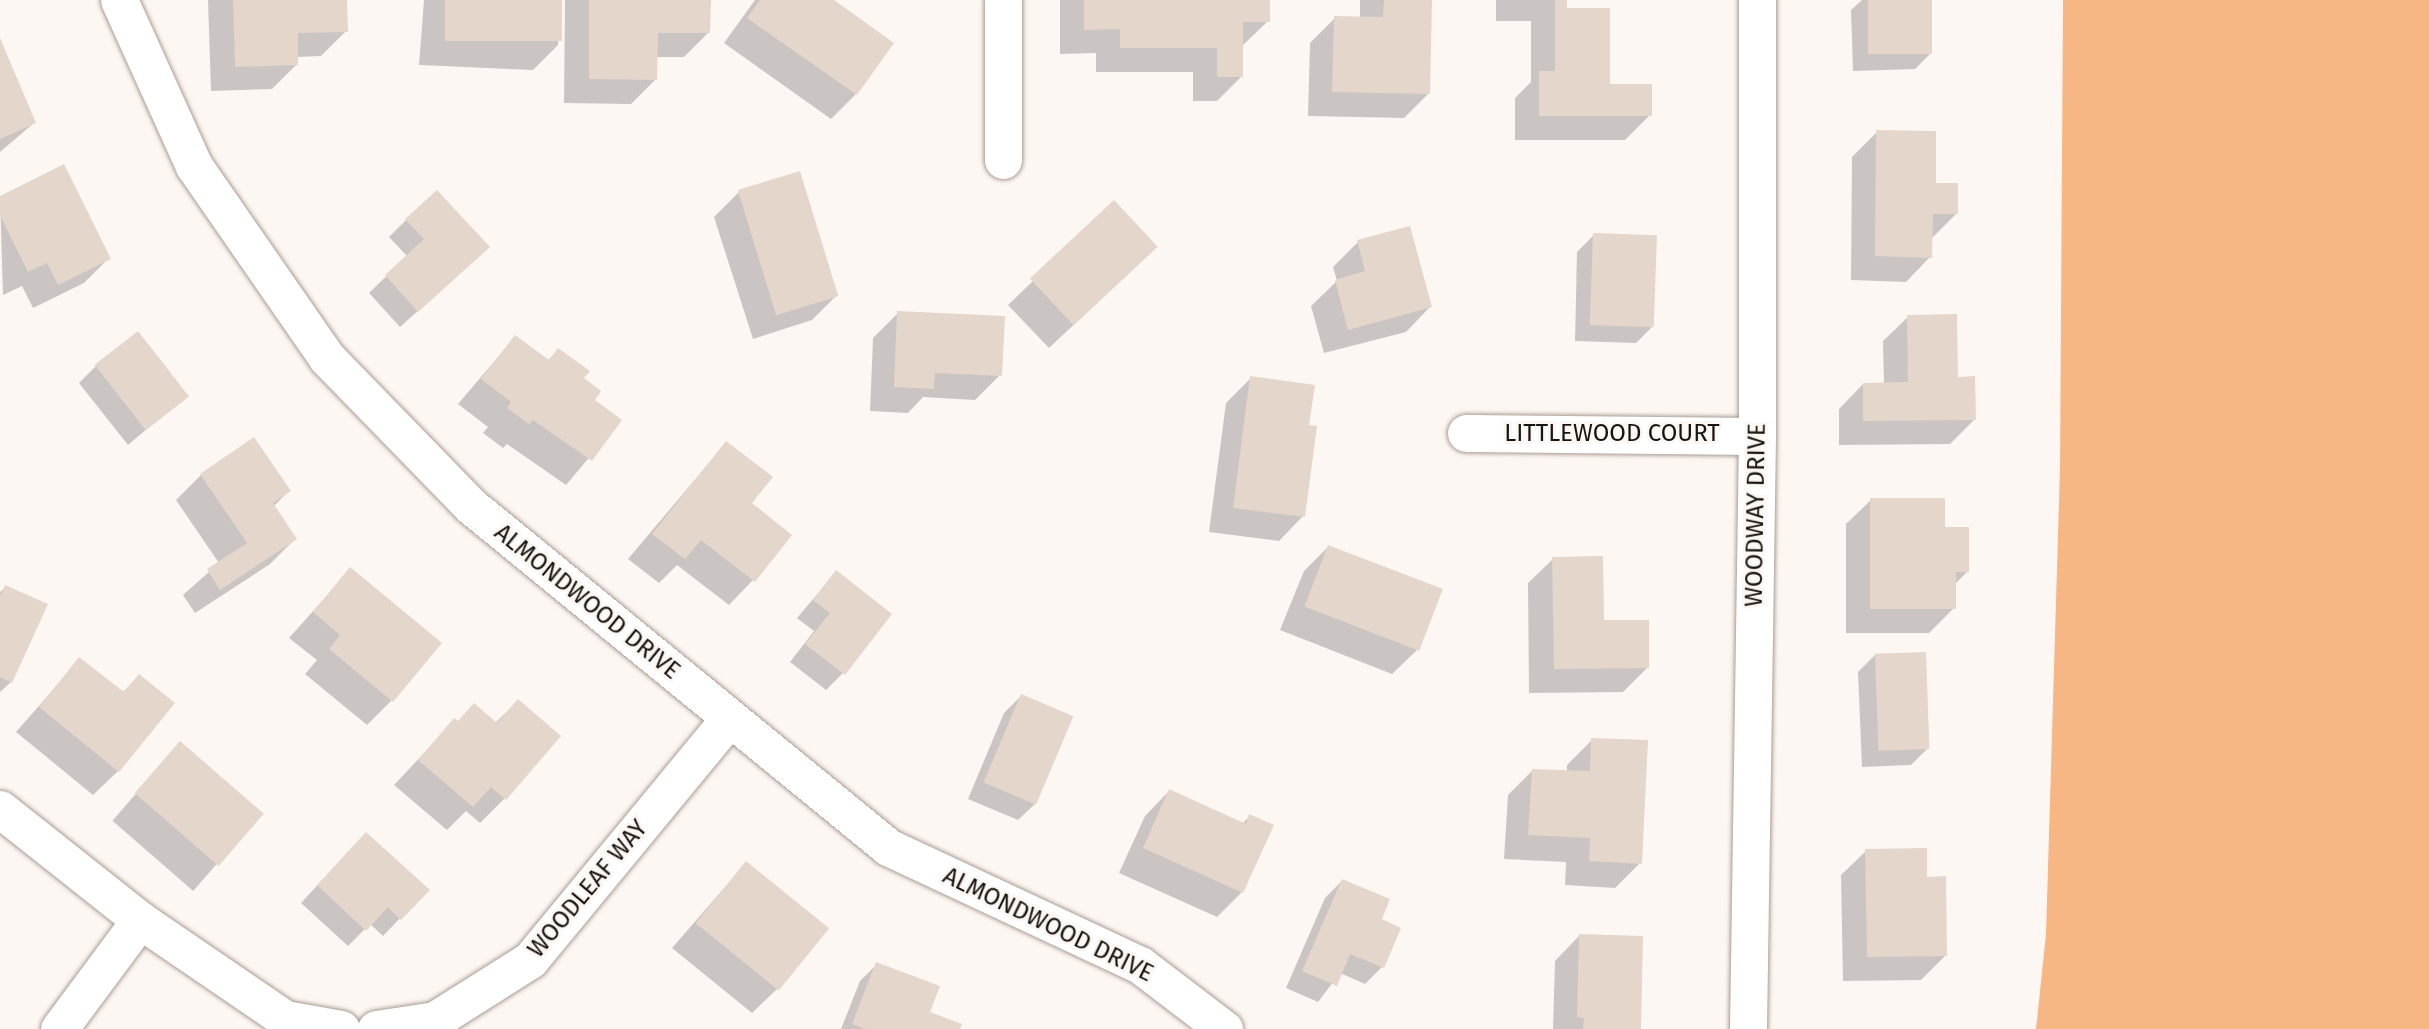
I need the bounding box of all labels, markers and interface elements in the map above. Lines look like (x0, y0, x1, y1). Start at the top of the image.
street label: LITTLEWOOD COURT (1504, 420, 1720, 448)
street label: WOODWAY DRIVE (1740, 423, 1772, 607)
street label: ALMONDWOOD DRIVE (488, 518, 686, 686)
street label: WOODLEAF WAY (522, 814, 654, 964)
street label: ALMONDWOOD DRIVE (938, 862, 1158, 988)

